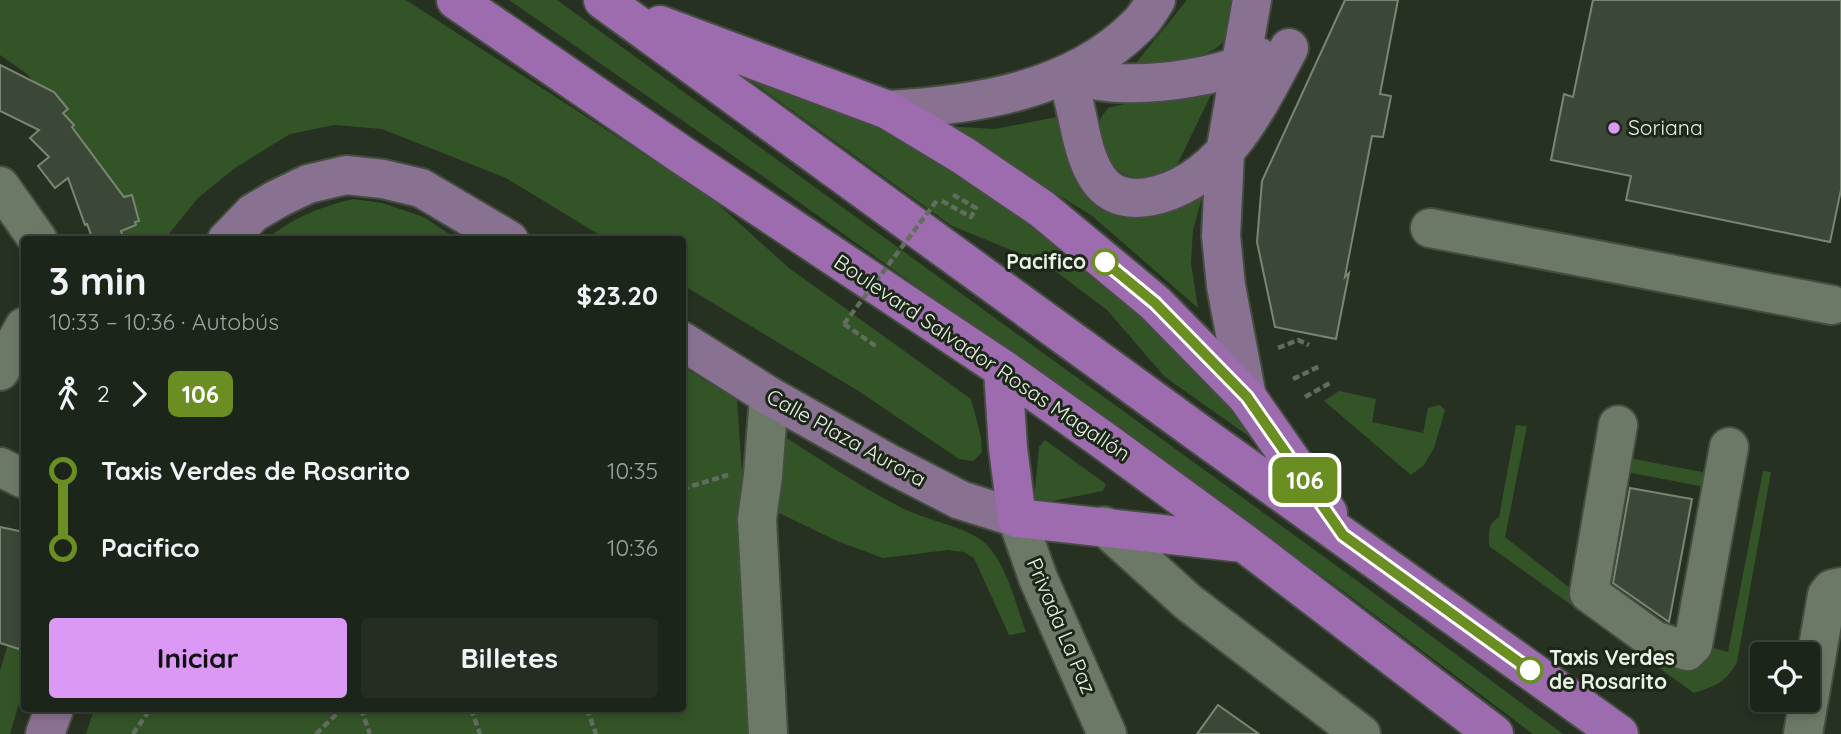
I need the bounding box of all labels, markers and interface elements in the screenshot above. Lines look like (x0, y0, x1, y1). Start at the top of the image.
place label: Soriana (1628, 114, 1703, 140)
marker: Soriana (1606, 120, 1622, 136)
street label: Boulevard Salvador Rosas Magallón (830, 248, 1136, 466)
place label: Pacifico (1006, 248, 1086, 274)
marker: Pacifico (1092, 249, 1118, 275)
text: 3 min (49, 257, 147, 305)
text: $23.20 (576, 279, 658, 312)
text: 10:33 – 10:36 · Autobús (49, 307, 279, 336)
icon: walk (49, 375, 87, 413)
icon: forward (120, 375, 158, 413)
text: 2 (97, 379, 110, 408)
text: 106 (182, 379, 219, 409)
street label: Calle Plaza Aurora (762, 383, 931, 492)
text: Taxis Verdes de Rosarito (101, 454, 410, 487)
text: 10:35 (607, 456, 658, 485)
line badge: 106 (1265, 457, 1345, 503)
text: 106 (1286, 465, 1324, 495)
text: Pacifico (101, 531, 200, 564)
text: 10:36 (607, 533, 658, 562)
street label: Privada La Paz (1022, 554, 1102, 697)
button: Iniciar (49, 618, 347, 698)
button: Billetes (361, 618, 658, 698)
map controls (1750, 642, 1820, 712)
button: locate (1750, 642, 1820, 712)
place label: Taxis Verdes de Rosarito (1549, 644, 1675, 694)
marker: Taxis Verdes de Rosarito (1517, 657, 1543, 683)

